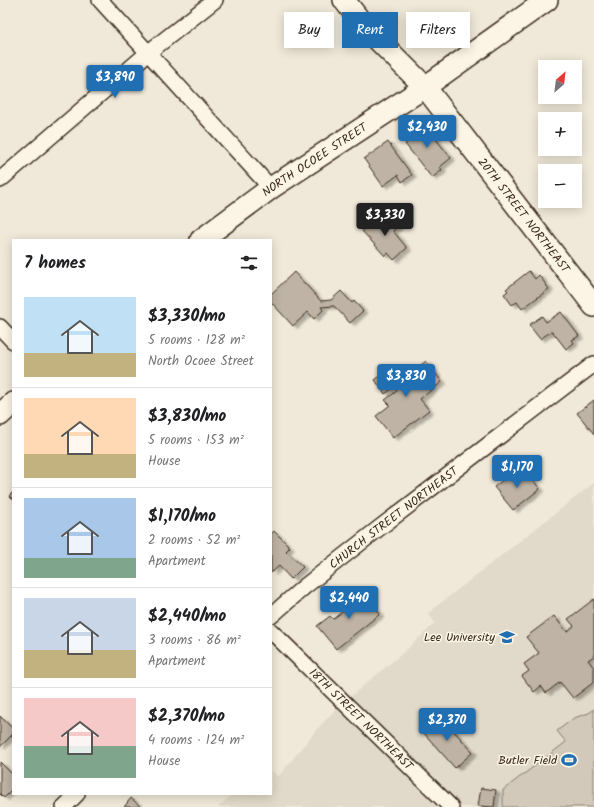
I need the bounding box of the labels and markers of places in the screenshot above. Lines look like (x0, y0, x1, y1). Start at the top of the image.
pin: $3,890 (82, 65, 148, 99)
pin: $2,430 (394, 115, 460, 149)
pin: $3,330 (352, 203, 418, 237)
pin: $3,830 (373, 364, 439, 398)
pin: $1,170 (484, 455, 550, 489)
pin: $2,440 (316, 586, 382, 620)
place label: Lee University (424, 628, 495, 647)
school or university icon: Lee University (498, 628, 516, 646)
pin: $2,370 (414, 708, 480, 742)
place label: Butler Field (498, 751, 558, 770)
sports icon: Butler Field (560, 751, 578, 769)

